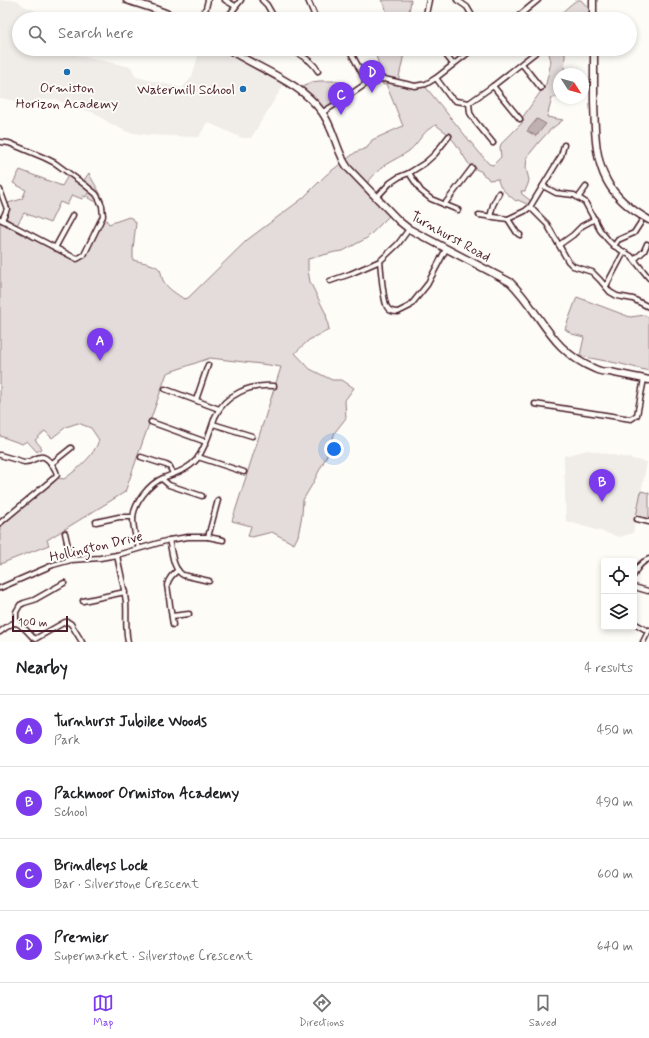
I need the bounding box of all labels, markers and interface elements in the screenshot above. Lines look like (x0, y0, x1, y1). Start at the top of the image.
search box (12, 12, 637, 56)
icon: search (26, 23, 48, 45)
text: Search here (58, 24, 134, 44)
pin: D (359, 60, 385, 93)
marker: Ormiston Horizon Academy (62, 67, 72, 77)
north arrow (553, 68, 589, 104)
place label: Ormiston Horizon Academy (16, 79, 118, 113)
place label: Watermill School (137, 81, 235, 99)
pin: C (328, 82, 354, 115)
marker: Watermill School (238, 84, 248, 94)
street label: Turnhurst Road (407, 208, 494, 266)
pin: A (87, 328, 113, 361)
your location (324, 439, 344, 459)
pin: B (589, 469, 615, 502)
street label: Hollington Drive (48, 527, 145, 568)
map controls (601, 558, 637, 630)
button: locate (601, 558, 637, 594)
button: layers (601, 594, 637, 630)
scale bar (12, 614, 68, 633)
text: 100 m (18, 616, 48, 630)
text: Nearby (16, 657, 68, 679)
text: 4 results (584, 660, 633, 677)
text: Turnhurst Jubilee Woods (54, 712, 207, 732)
text: A (25, 722, 33, 739)
text: 450 m (597, 722, 633, 739)
text: Park (54, 732, 80, 749)
text: Packmoor Ormiston Academy (54, 784, 239, 804)
text: B (25, 794, 33, 811)
text: 490 m (596, 794, 633, 811)
text: School (54, 804, 88, 821)
text: Brindleys Lock (54, 856, 148, 876)
text: C (24, 866, 34, 883)
text: 600 m (597, 866, 633, 883)
text: Bar · Silverstone Crescent (54, 876, 199, 893)
text: Premier (54, 928, 109, 948)
text: D (25, 938, 33, 955)
text: 640 m (597, 938, 633, 955)
text: Supermarket · Silverstone Crescent (54, 948, 253, 965)
tab: Map (92, 992, 114, 1030)
tab: Directions (299, 992, 344, 1030)
tab: Saved (529, 992, 557, 1030)

